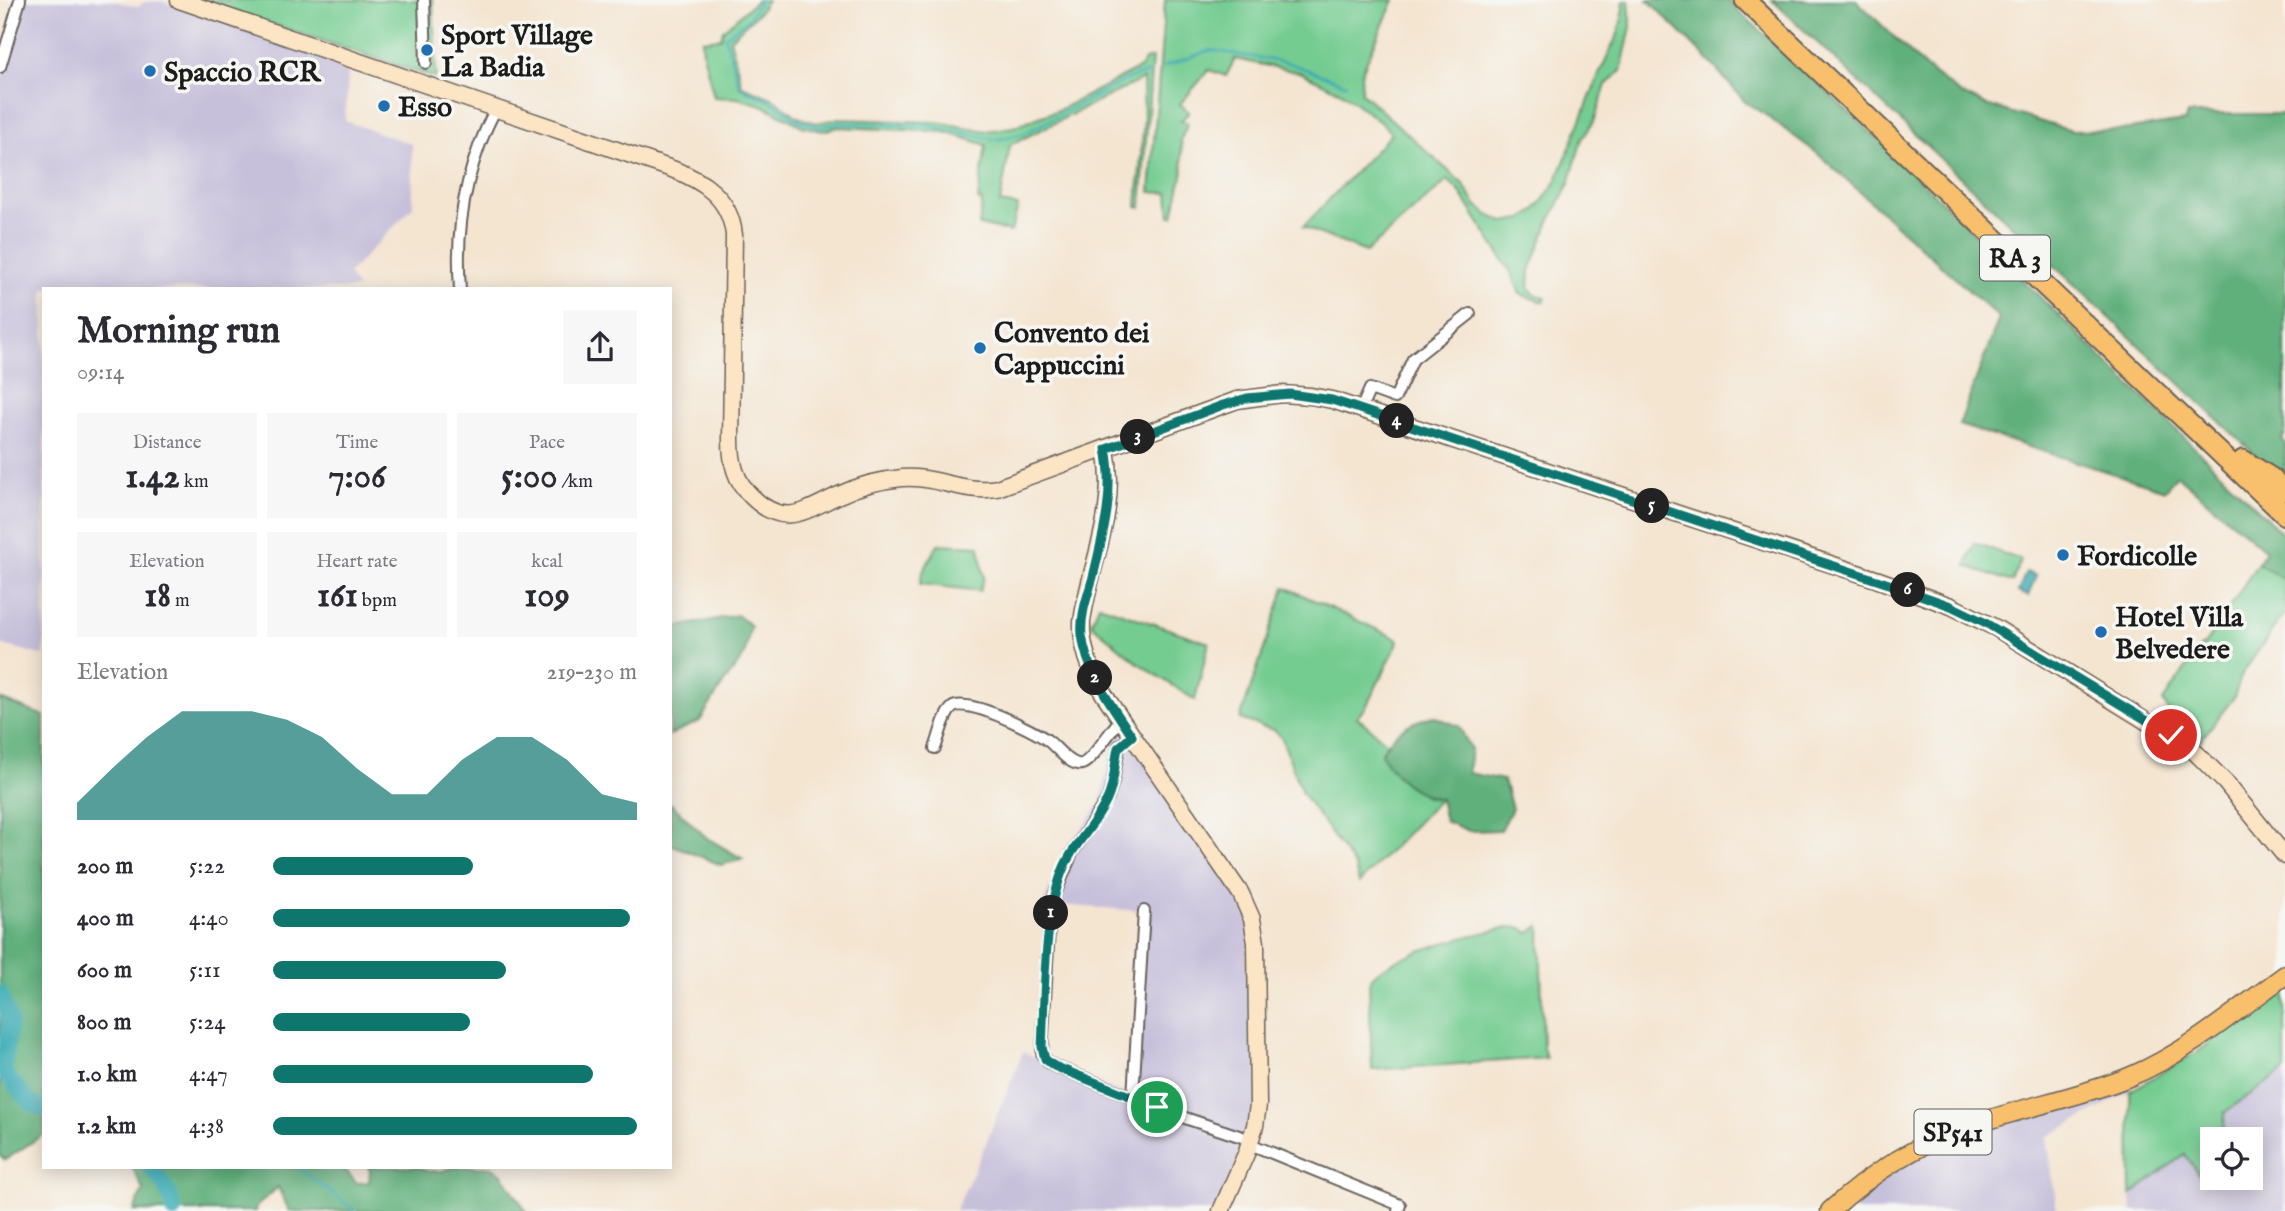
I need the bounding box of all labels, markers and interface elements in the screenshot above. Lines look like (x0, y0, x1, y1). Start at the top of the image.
place label: Sport Village La Badia (441, 19, 593, 86)
marker: Sport Village La Badia (419, 42, 435, 58)
place label: Spaccio RCR (164, 56, 322, 91)
marker: Spaccio RCR (142, 63, 158, 79)
place label: Esso (398, 91, 452, 126)
marker: Esso (376, 98, 392, 114)
road number: RA 3 (1980, 235, 2050, 280)
text: Morning run (77, 308, 280, 356)
button: share (563, 310, 637, 384)
place label: Convento dei Cappuccini (994, 317, 1150, 384)
marker: Convento dei Cappuccini (972, 340, 988, 356)
text: 09:14 (77, 358, 124, 387)
pin: 4 (1380, 404, 1414, 438)
text: 4 (1392, 408, 1401, 432)
pin: 3 (1120, 420, 1156, 454)
text: 3 (1134, 424, 1141, 448)
text: Distance (133, 431, 201, 455)
text: Time (336, 431, 378, 455)
text: Pace (529, 431, 565, 455)
text: 1.42 (125, 455, 180, 500)
text: 7:06 (328, 455, 386, 500)
text: 5:00 (501, 455, 557, 500)
text: km (180, 470, 209, 494)
text: /km (557, 470, 593, 494)
pin: 5 (1634, 489, 1670, 524)
text: 5 (1648, 493, 1655, 517)
place label: Fordicolle (2077, 540, 2197, 575)
marker: Fordicolle (2055, 547, 2071, 563)
text: Elevation (129, 550, 205, 574)
text: Heart rate (316, 550, 398, 574)
text: kcal (531, 550, 563, 574)
pin: 6 (1890, 572, 1926, 608)
text: 18 (144, 574, 171, 619)
text: 161 (317, 574, 358, 619)
text: 109 (524, 574, 570, 619)
text: 6 (1903, 577, 1912, 601)
text: m (171, 589, 190, 613)
text: bpm (358, 589, 397, 613)
place label: Hotel Villa Belvedere (2115, 601, 2244, 668)
marker: Hotel Villa Belvedere (2093, 624, 2109, 640)
text: Elevation (77, 658, 168, 687)
text: 219–230 m (546, 658, 637, 687)
pin: 2 (1078, 660, 1112, 696)
text: 2 (1090, 665, 1099, 689)
pin (2141, 705, 2201, 765)
icon: check (2152, 716, 2190, 754)
text: 200 m (77, 852, 133, 881)
text: 5:22 (189, 852, 225, 881)
pin: 1 (1034, 895, 1068, 930)
text: 1 (1047, 900, 1054, 924)
text: 400 m (77, 904, 134, 933)
text: 4:40 (189, 904, 229, 933)
text: 600 m (77, 956, 132, 985)
text: 5:11 (189, 956, 221, 985)
text: 800 m (77, 1008, 131, 1037)
text: 5:24 (189, 1008, 225, 1037)
text: 1.0 km (77, 1060, 137, 1089)
text: 4:47 (189, 1060, 228, 1089)
pin (1127, 1077, 1187, 1137)
icon: arrive (1138, 1088, 1176, 1126)
road number: SP541 (1914, 1110, 1992, 1154)
text: 1.2 km (77, 1112, 136, 1141)
text: 4:38 (189, 1112, 224, 1141)
map controls (2200, 1127, 2263, 1190)
button: locate (2200, 1127, 2263, 1190)

